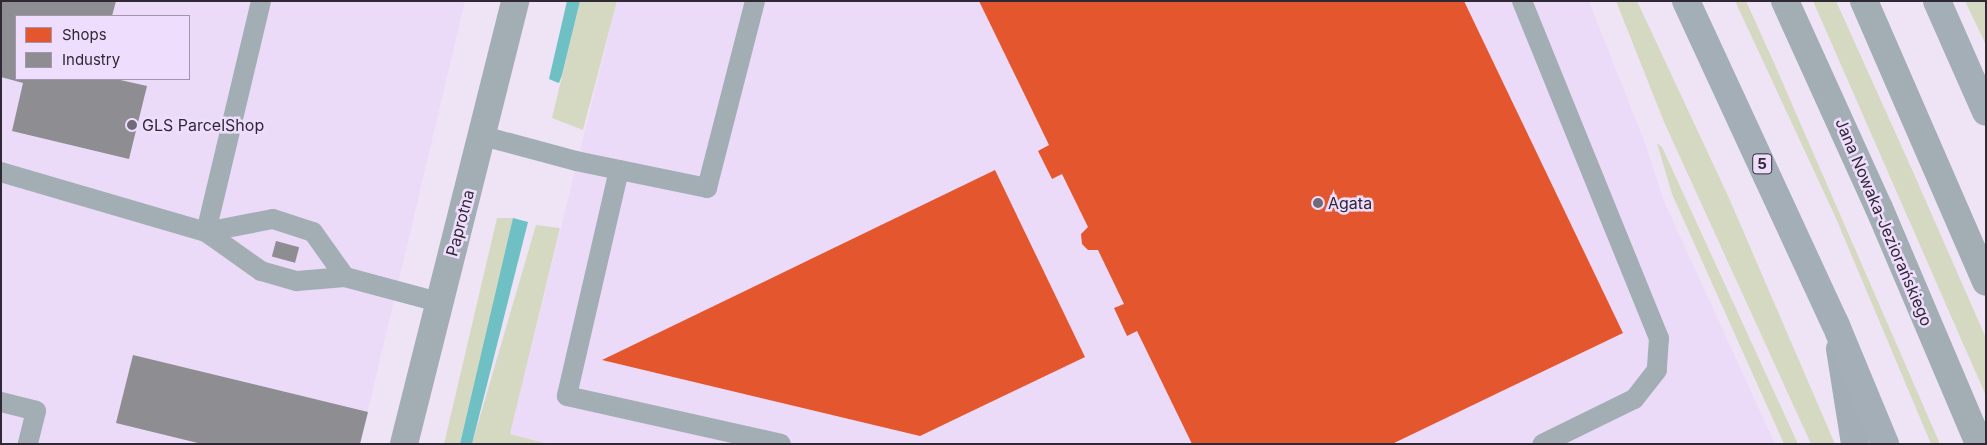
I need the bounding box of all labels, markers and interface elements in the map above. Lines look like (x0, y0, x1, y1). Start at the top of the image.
legend (15, 15, 190, 80)
text: Shops (62, 25, 107, 44)
text: Industry (62, 50, 120, 69)
place label: GLS ParcelShop (142, 115, 264, 135)
street label: Jana Nowaka-Jeziorańskiego (1831, 115, 1937, 329)
marker: GLS ParcelShop (126, 119, 138, 131)
road number: 5 (1752, 152, 1772, 176)
street label: Paprotna (442, 188, 478, 258)
place label: Agata (1328, 193, 1372, 213)
marker: Agata (1312, 197, 1324, 209)

